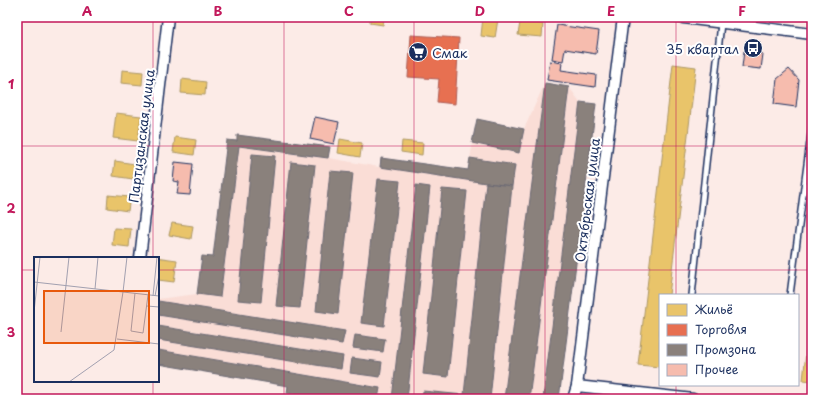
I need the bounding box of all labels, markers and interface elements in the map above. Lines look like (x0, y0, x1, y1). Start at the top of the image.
text: A (82, 1, 92, 20)
text: B (214, 1, 223, 20)
text: C (344, 1, 354, 20)
text: D (475, 1, 485, 20)
text: E (607, 1, 615, 20)
text: F (738, 1, 746, 20)
bus stop icon: 35 квартал (742, 37, 764, 59)
place label: 35 квартал (666, 39, 739, 58)
supermarket icon: Смак (407, 41, 429, 63)
place label: Смак (432, 43, 468, 62)
street label: Партизанская улица (123, 67, 159, 204)
text: 1 (8, 74, 14, 93)
street label: Октябрьская улица (570, 136, 604, 263)
text: 2 (6, 198, 16, 217)
inset map (34, 257, 159, 382)
legend (659, 294, 799, 386)
text: Жильё (694, 300, 733, 318)
text: Торговля (695, 320, 747, 338)
text: 3 (7, 322, 16, 341)
text: Промзона (695, 340, 757, 358)
text: Прочее (695, 360, 739, 378)

